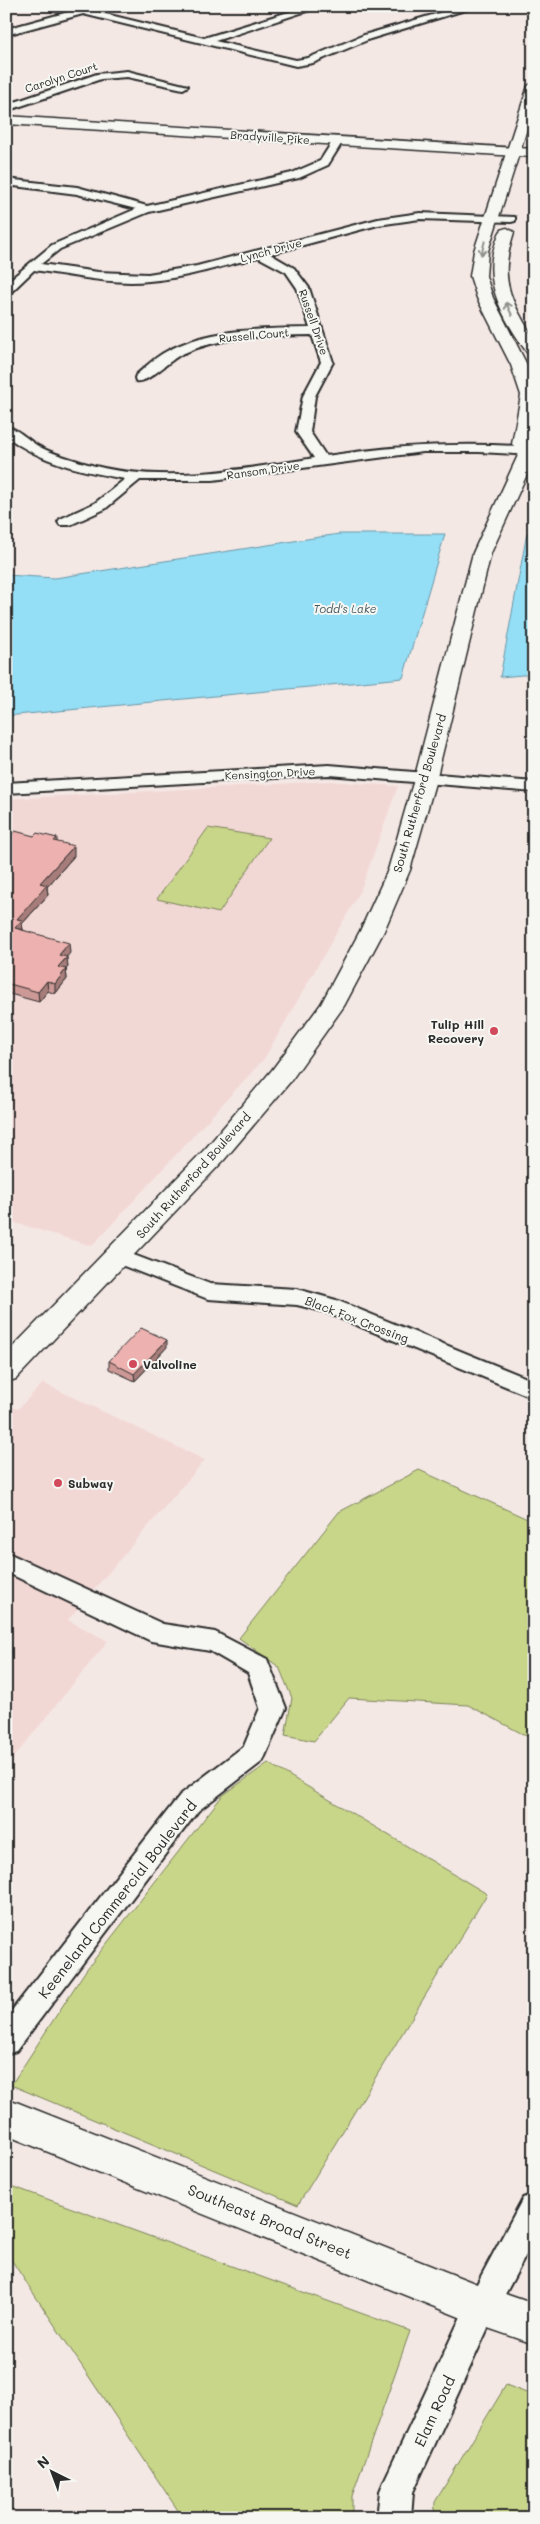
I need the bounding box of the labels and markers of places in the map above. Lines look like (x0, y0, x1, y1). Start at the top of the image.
place label: Tulip Hill Recovery (428, 1016, 484, 1046)
marker: Tulip Hill Recovery (488, 1025, 500, 1037)
place label: Valvoline (143, 1356, 197, 1372)
marker: Valvoline (127, 1358, 139, 1370)
place label: Subway (68, 1475, 114, 1491)
marker: Subway (52, 1477, 64, 1489)

